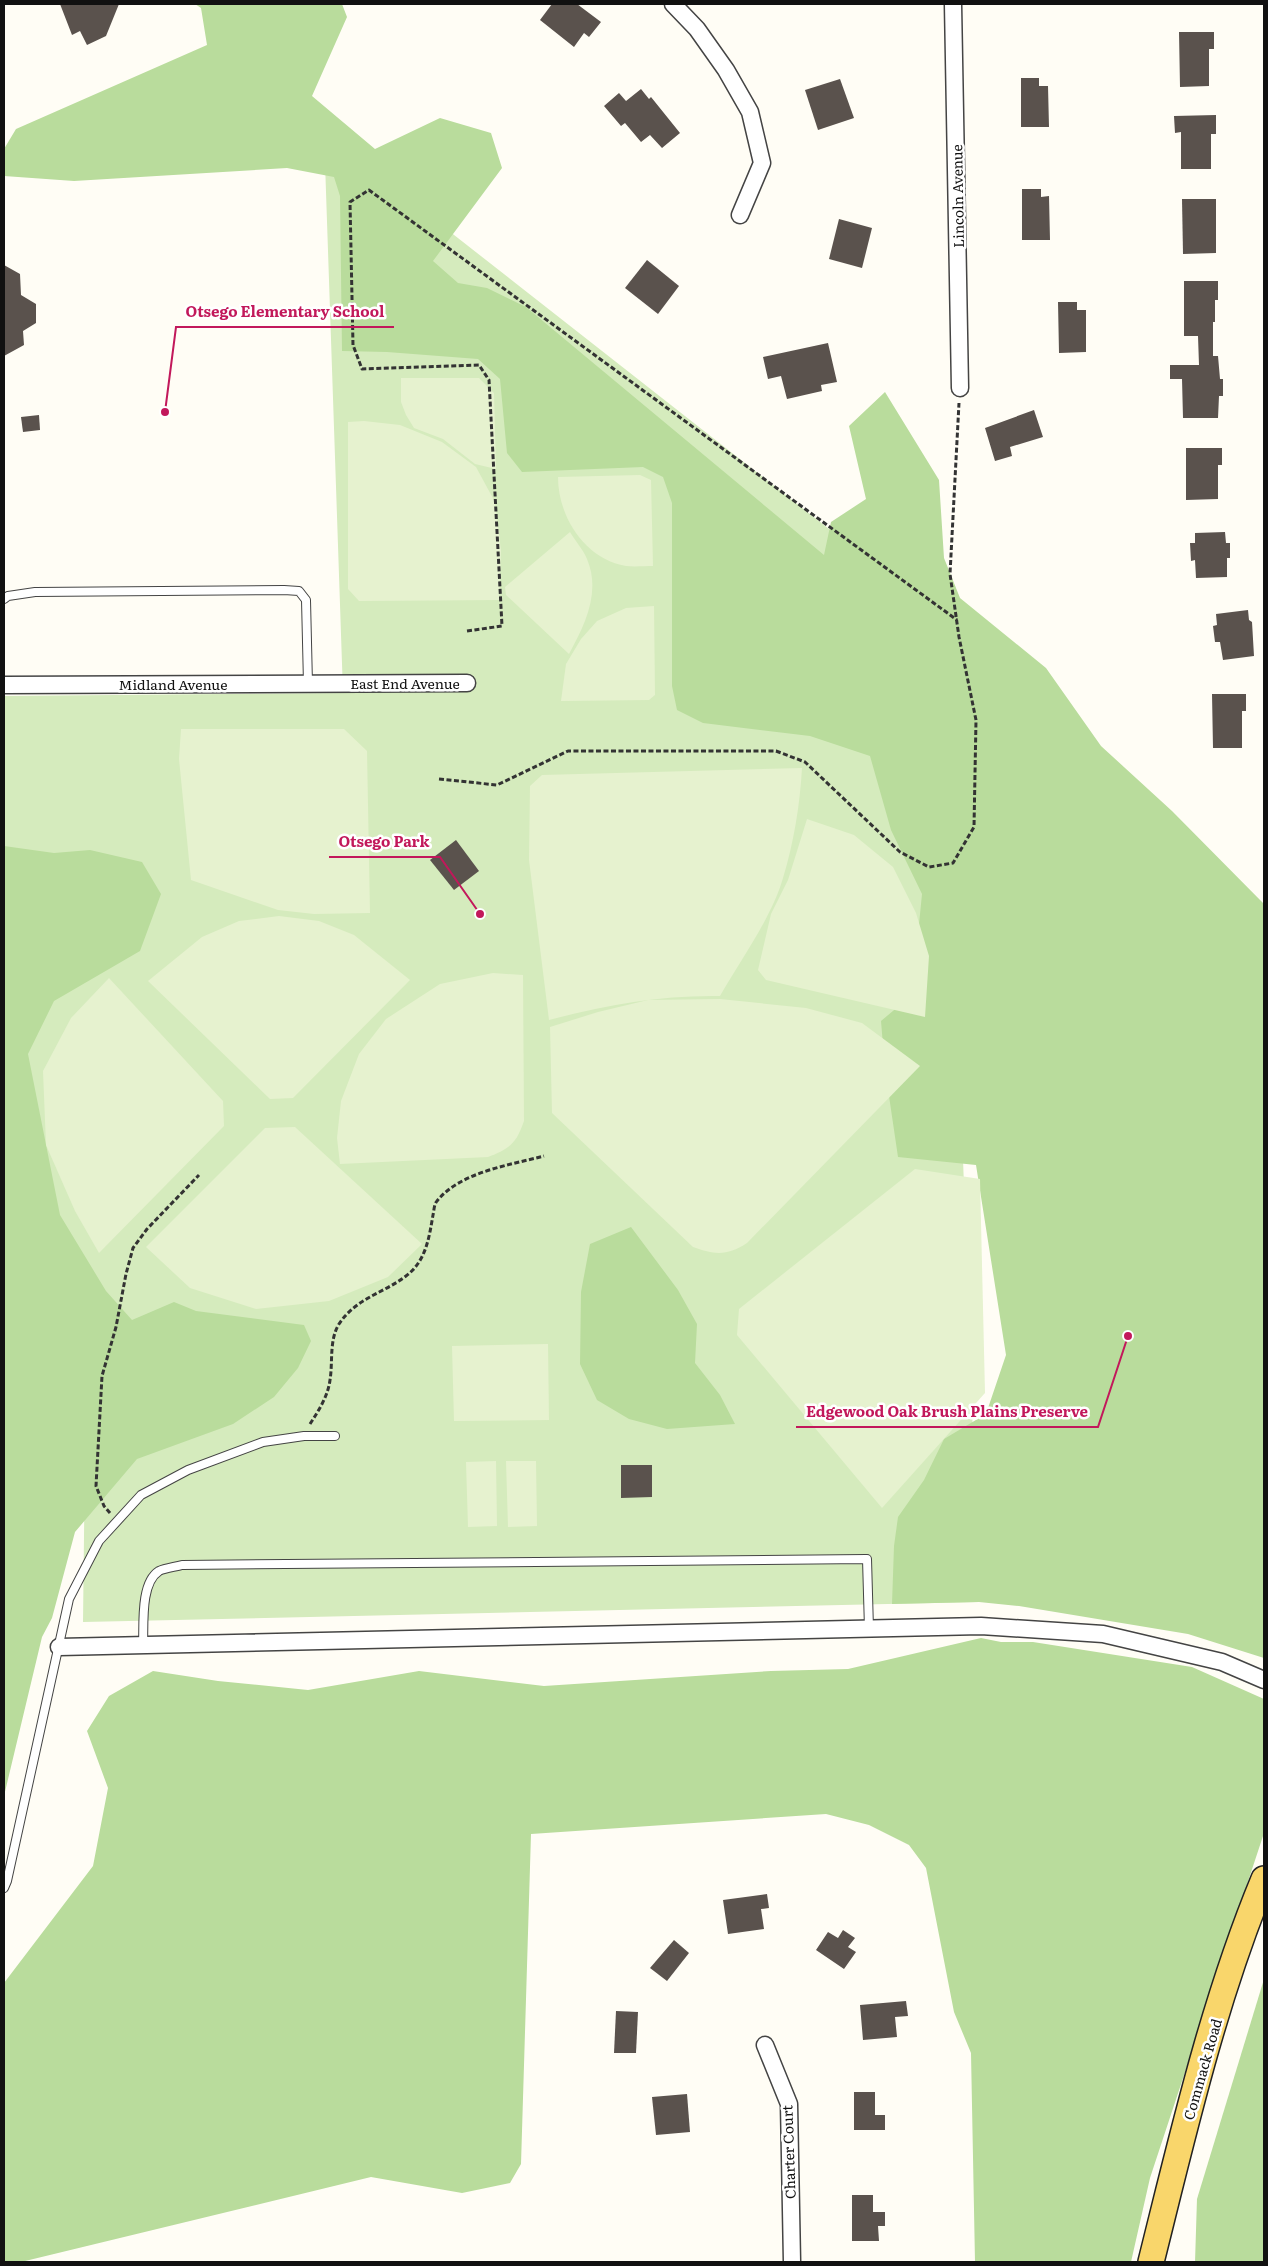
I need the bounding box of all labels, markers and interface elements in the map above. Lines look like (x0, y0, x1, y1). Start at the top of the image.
street label: Lincoln Avenue (946, 144, 968, 248)
callout: Otsego Elementary School (176, 297, 394, 327)
text: Otsego Elementary School (186, 299, 385, 322)
street label: East End Avenue (350, 673, 460, 693)
street label: Midland Avenue (119, 674, 227, 694)
callout: Otsego Park (329, 827, 440, 857)
text: Otsego Park (338, 829, 431, 852)
callout: Edgewood Oak Brush Plains Preserve (796, 1397, 1098, 1427)
text: Edgewood Oak Brush Plains Preserve (806, 1399, 1089, 1422)
street label: Commack Road (1178, 2016, 1226, 2122)
street label: Charter Court (776, 2104, 800, 2199)

